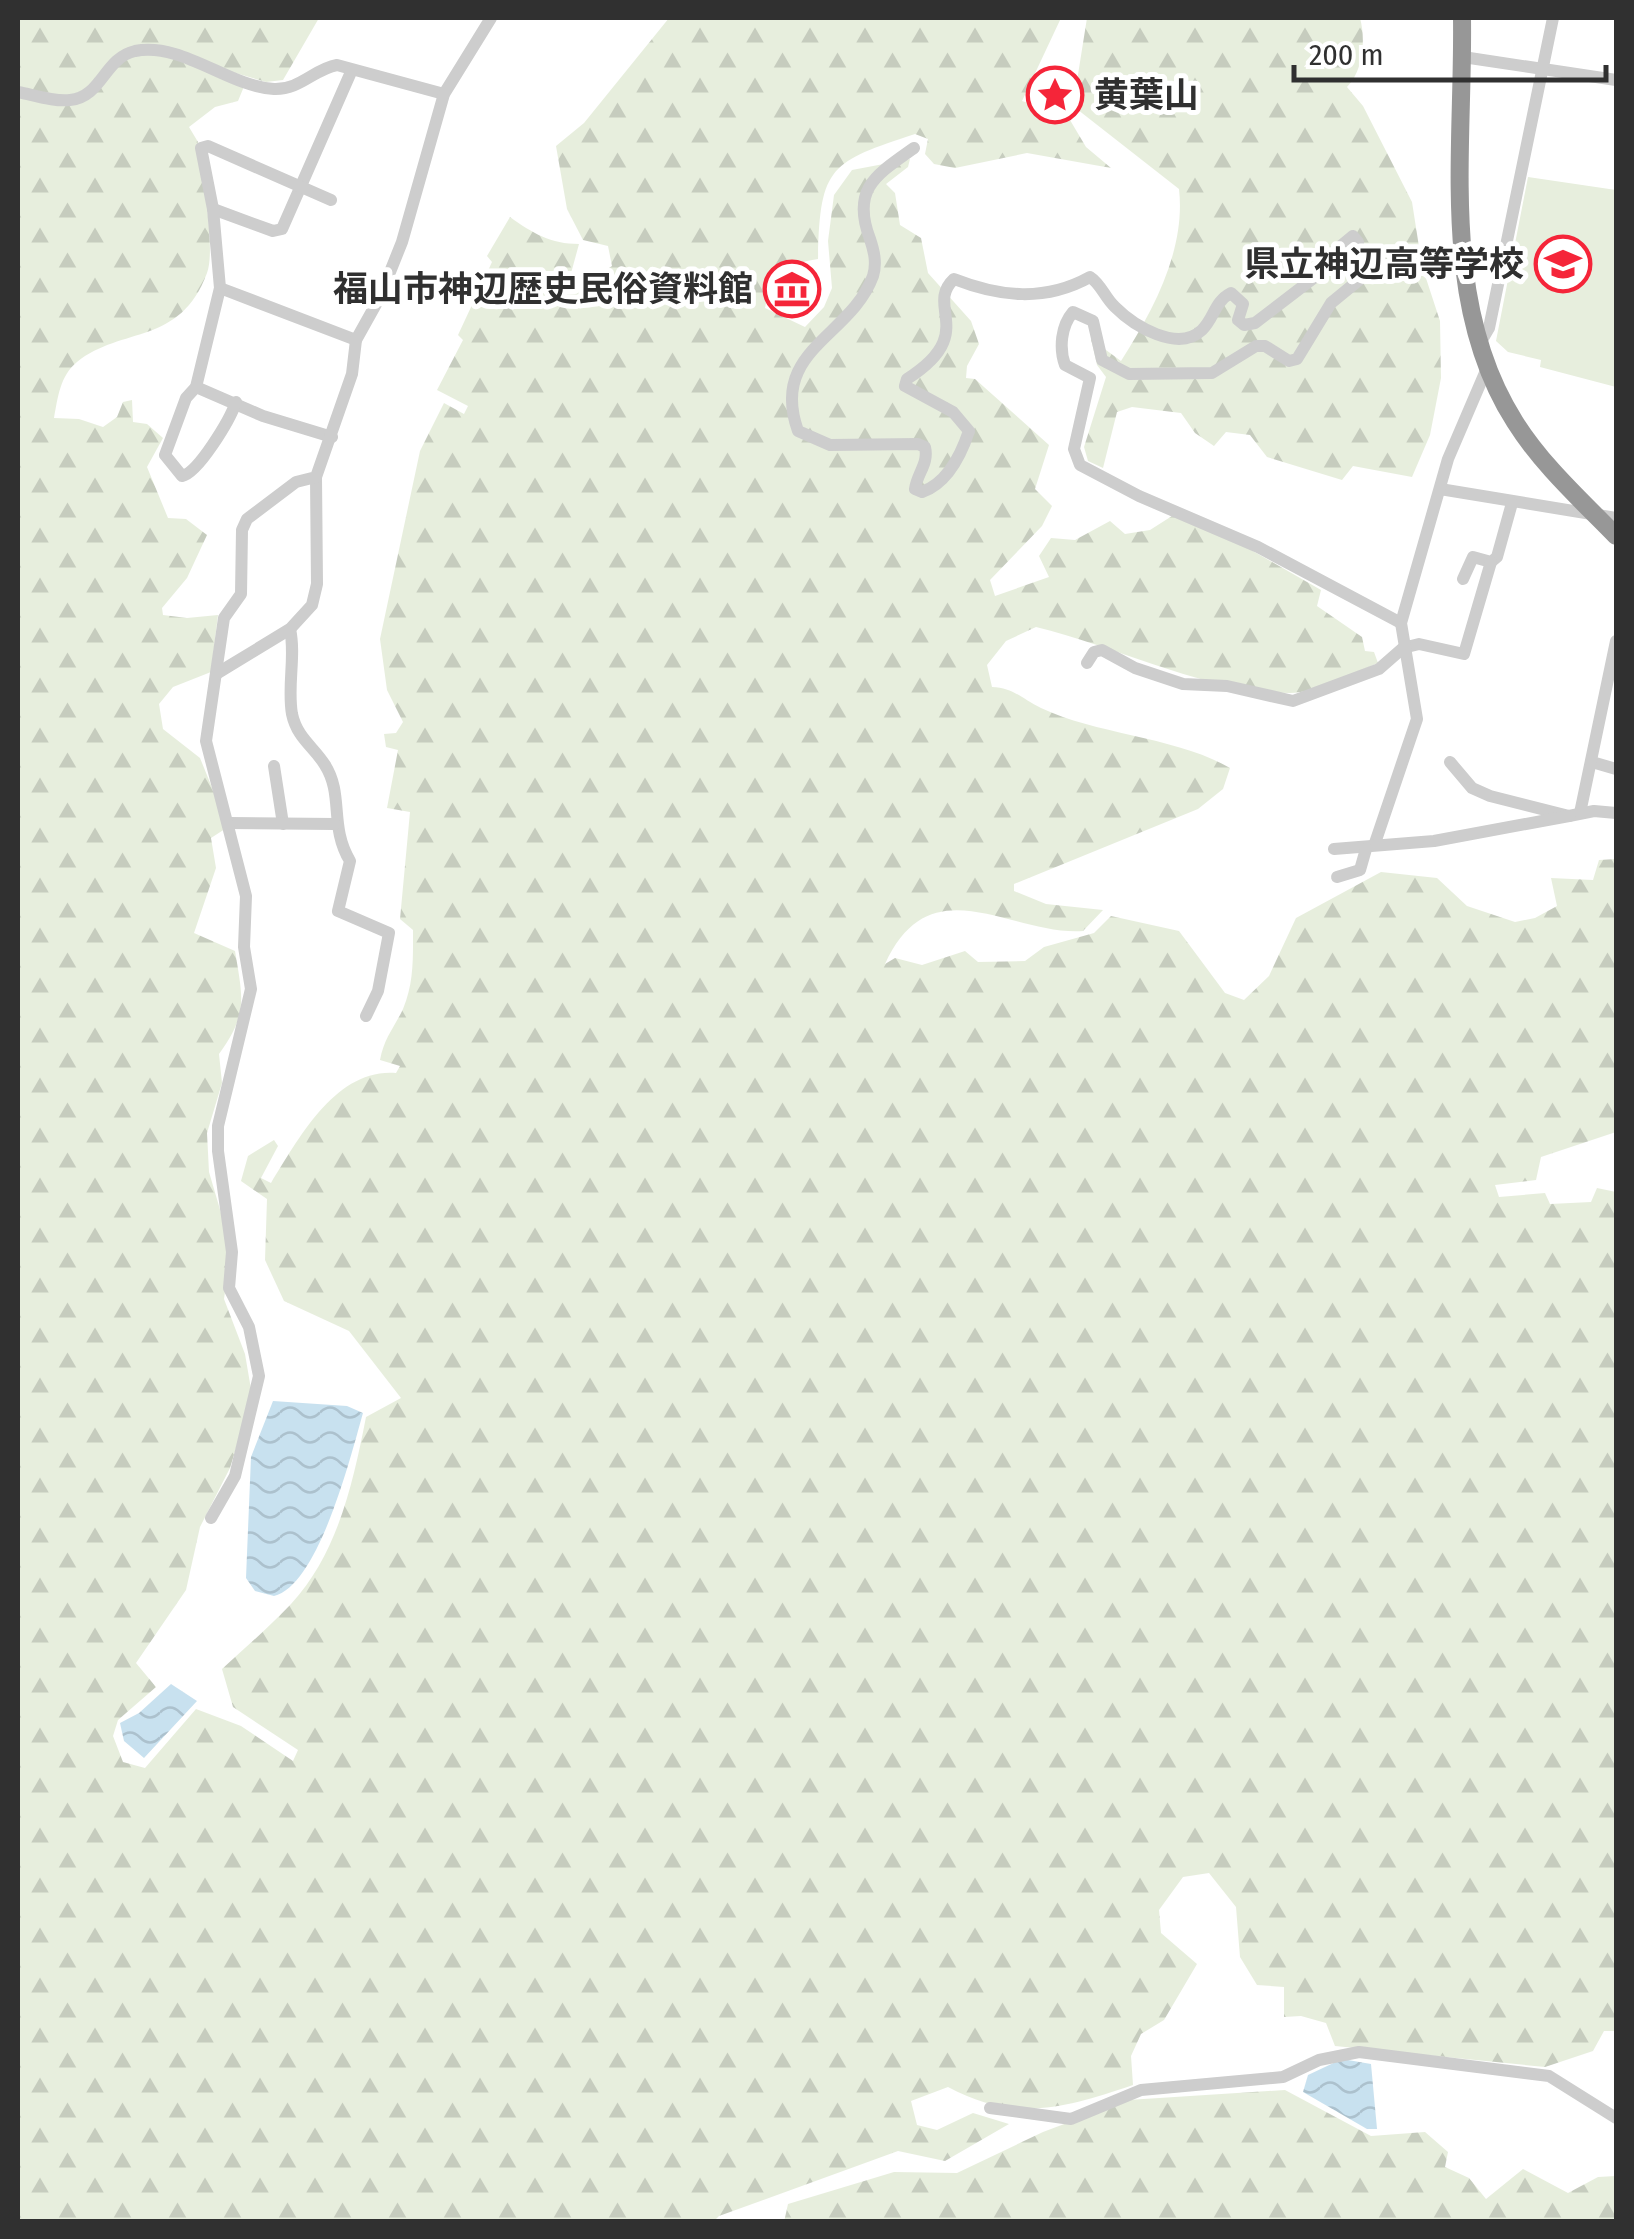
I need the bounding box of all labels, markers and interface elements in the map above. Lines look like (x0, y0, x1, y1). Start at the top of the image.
scale bar (1294, 20, 1606, 82)
text: 200 m (1309, 37, 1384, 73)
place icon: 黄葉山 (1025, 65, 1085, 125)
place label: 黄葉山 (1094, 74, 1199, 116)
school or university icon: 県立神辺高等学校 (1533, 234, 1593, 294)
place label: 県立神辺高等学校 (1244, 243, 1524, 285)
museum icon: 福山市神辺歴史民俗資料館 (762, 259, 822, 319)
place label: 福山市神辺歴史民俗資料館 (333, 268, 753, 310)

